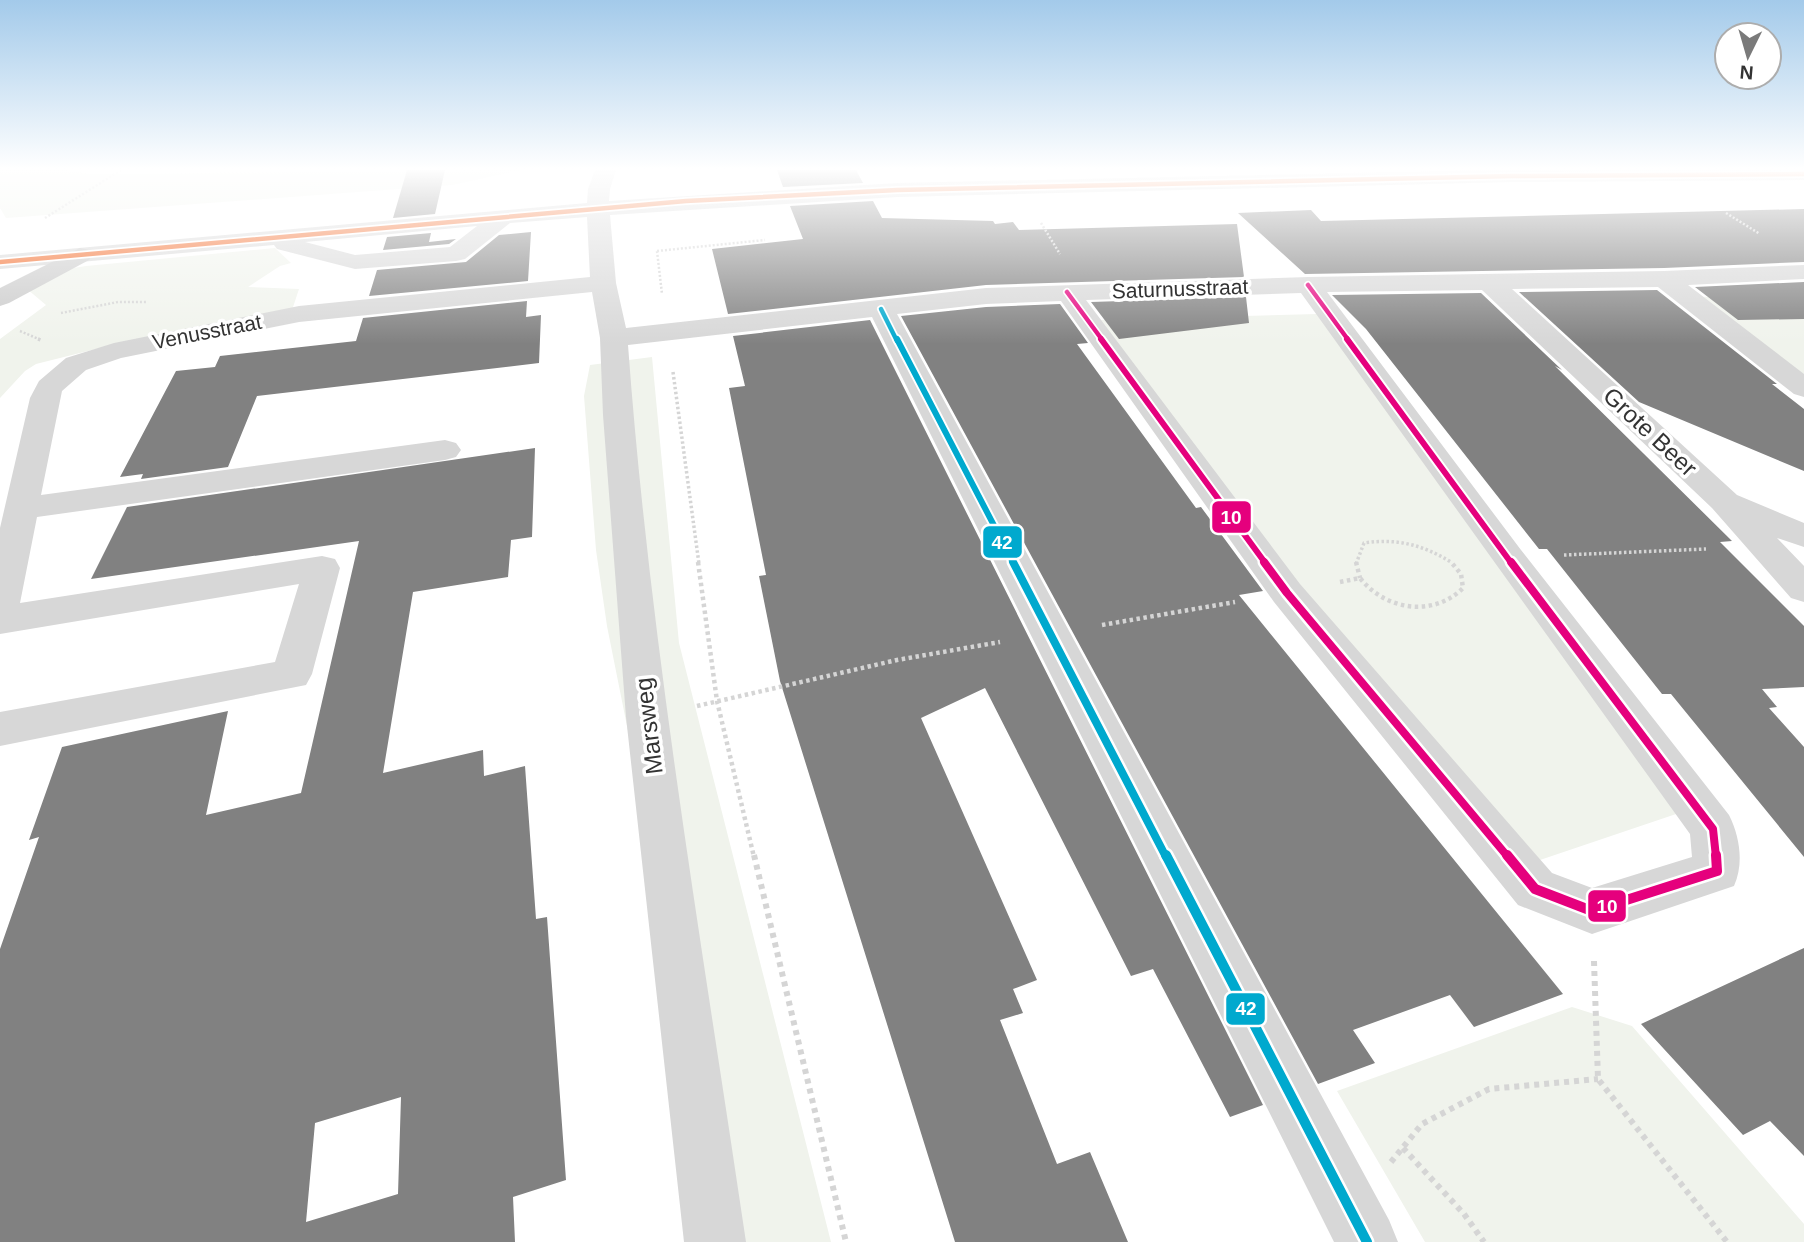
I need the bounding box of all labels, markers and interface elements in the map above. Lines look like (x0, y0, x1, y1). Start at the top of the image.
north arrow (1713, 21, 1783, 91)
text: N (1739, 61, 1754, 83)
street label: Saturnusstraat (1111, 275, 1249, 302)
street label: Venusstraat (150, 310, 264, 353)
street label: Grote Beer (1598, 382, 1702, 482)
line badge: 10 (1211, 500, 1252, 534)
text: 10 (1220, 507, 1242, 528)
line badge: 42 (982, 525, 1023, 559)
text: 42 (991, 532, 1013, 553)
street label: Marsweg (629, 676, 668, 776)
line badge: 10 (1587, 889, 1627, 923)
text: 10 (1596, 896, 1618, 917)
line badge: 42 (1225, 992, 1266, 1026)
text: 42 (1235, 998, 1257, 1019)

